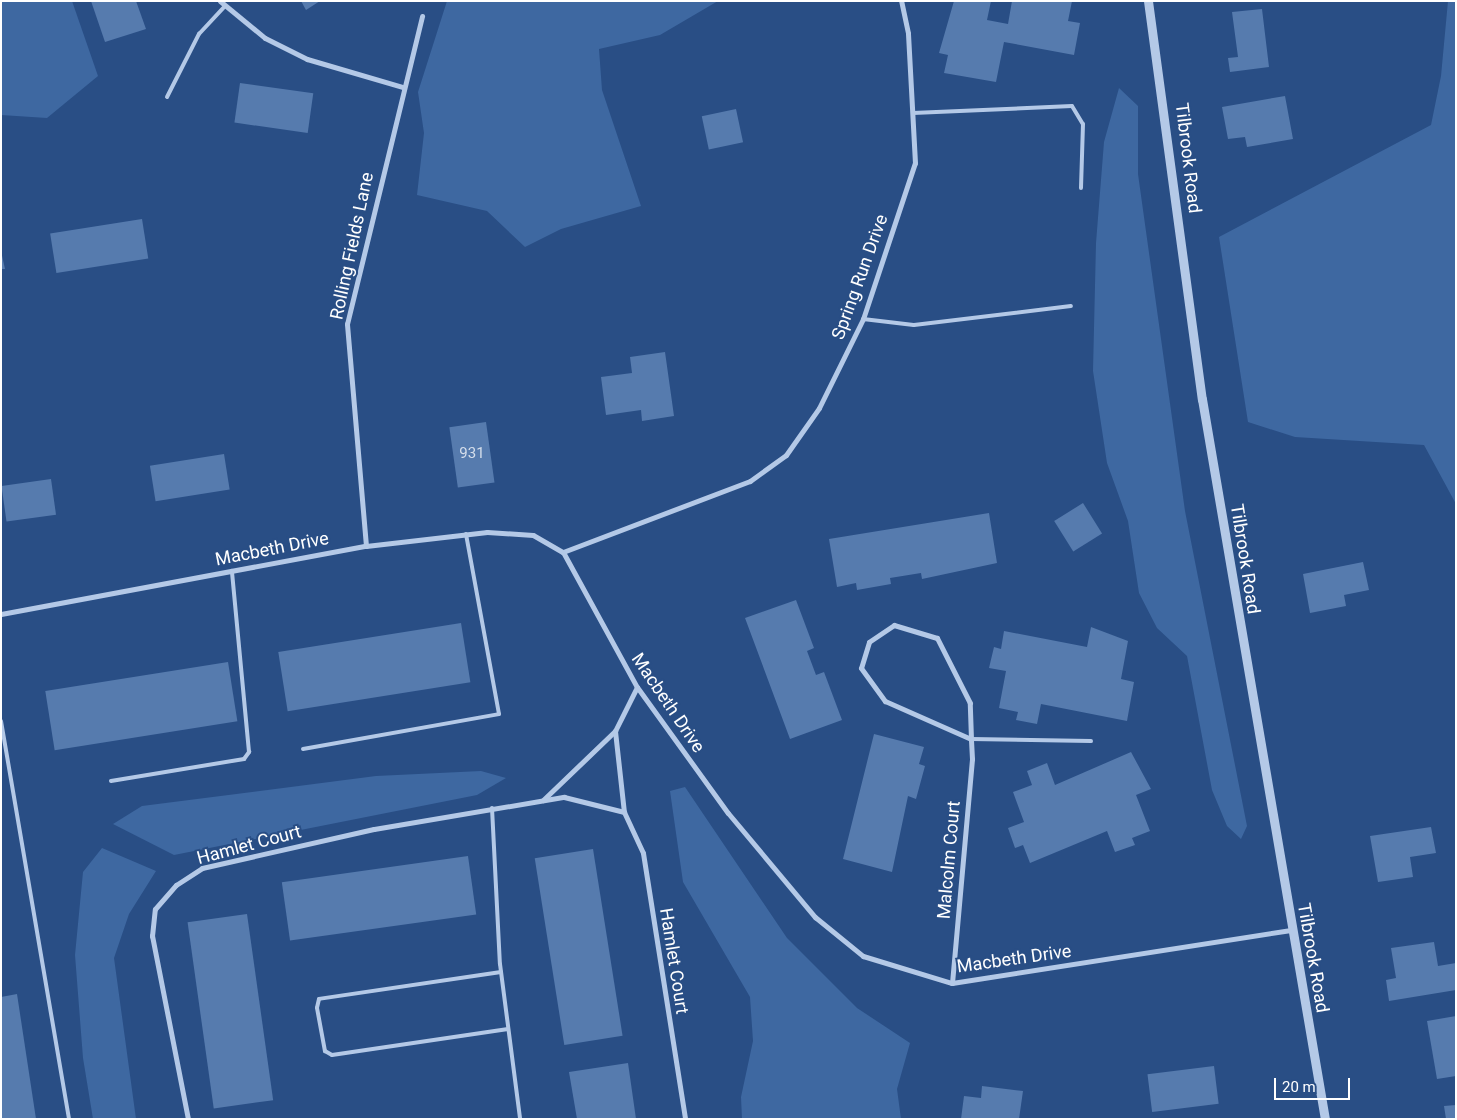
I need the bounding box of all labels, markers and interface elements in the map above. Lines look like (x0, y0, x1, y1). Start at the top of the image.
street label: Tilbrook Road (1171, 102, 1205, 214)
street label: Rolling Fields Lane (326, 170, 378, 322)
street label: Spring Run Drive (827, 211, 893, 343)
house number: 931 (459, 445, 485, 463)
street label: Tilbrook Road (1226, 503, 1264, 615)
street label: Macbeth Drive (213, 527, 331, 571)
street label: Macbeth Drive (627, 649, 709, 757)
street label: Malcolm Court (933, 800, 965, 920)
street label: Hamlet Court (195, 821, 303, 869)
street label: Tilbrook Road (1293, 901, 1333, 1015)
street label: Hamlet Court (655, 906, 693, 1016)
street label: Macbeth Drive (955, 940, 1073, 978)
scale bar (1277, 1068, 1353, 1100)
text: 20 m (1282, 1078, 1316, 1096)

